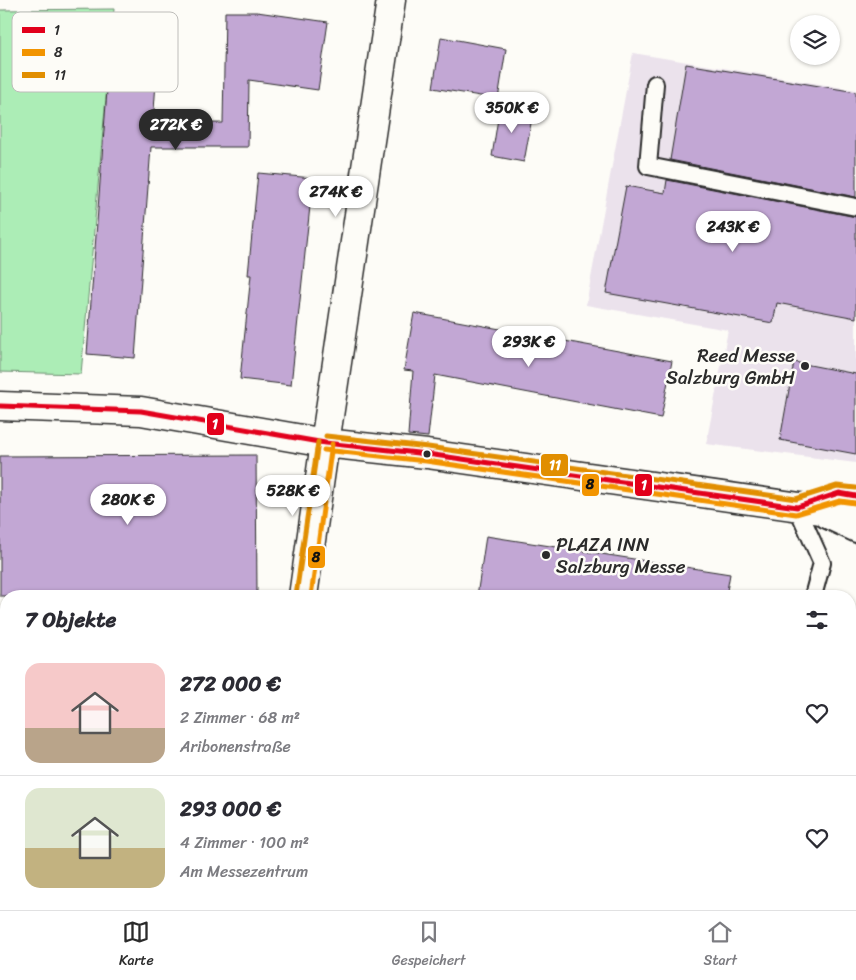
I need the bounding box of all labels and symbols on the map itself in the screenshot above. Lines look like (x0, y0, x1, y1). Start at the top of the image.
legend (12, 12, 178, 92)
text: 1 (54, 18, 60, 43)
text: 8 (54, 40, 63, 65)
text: 11 (54, 63, 66, 88)
pin: 350K € (471, 92, 553, 134)
pin: 272K € (135, 108, 217, 151)
pin: 274K € (295, 176, 377, 218)
pin: 243K € (692, 210, 774, 253)
pin: 293K € (488, 326, 570, 368)
place label: Reed Messe Salzburg GmbH (666, 339, 796, 394)
marker: Reed Messe Salzburg GmbH (799, 360, 811, 372)
line badge: 1 (206, 412, 225, 436)
text: 1 (212, 412, 218, 437)
unlabelled marker (422, 449, 432, 459)
line badge: 11 (540, 453, 569, 477)
text: 11 (549, 453, 561, 478)
text: 8 (585, 472, 595, 497)
line badge: 8 (581, 473, 600, 497)
line badge: 1 (634, 473, 653, 497)
text: 1 (641, 473, 647, 498)
pin: 528K € (252, 474, 334, 517)
pin: 280K € (87, 484, 169, 526)
place label: PLAZA INN Salzburg Messe (556, 528, 686, 583)
line badge: 8 (307, 545, 326, 569)
text: 8 (311, 545, 321, 570)
marker: PLAZA INN Salzburg Messe (540, 549, 552, 561)

